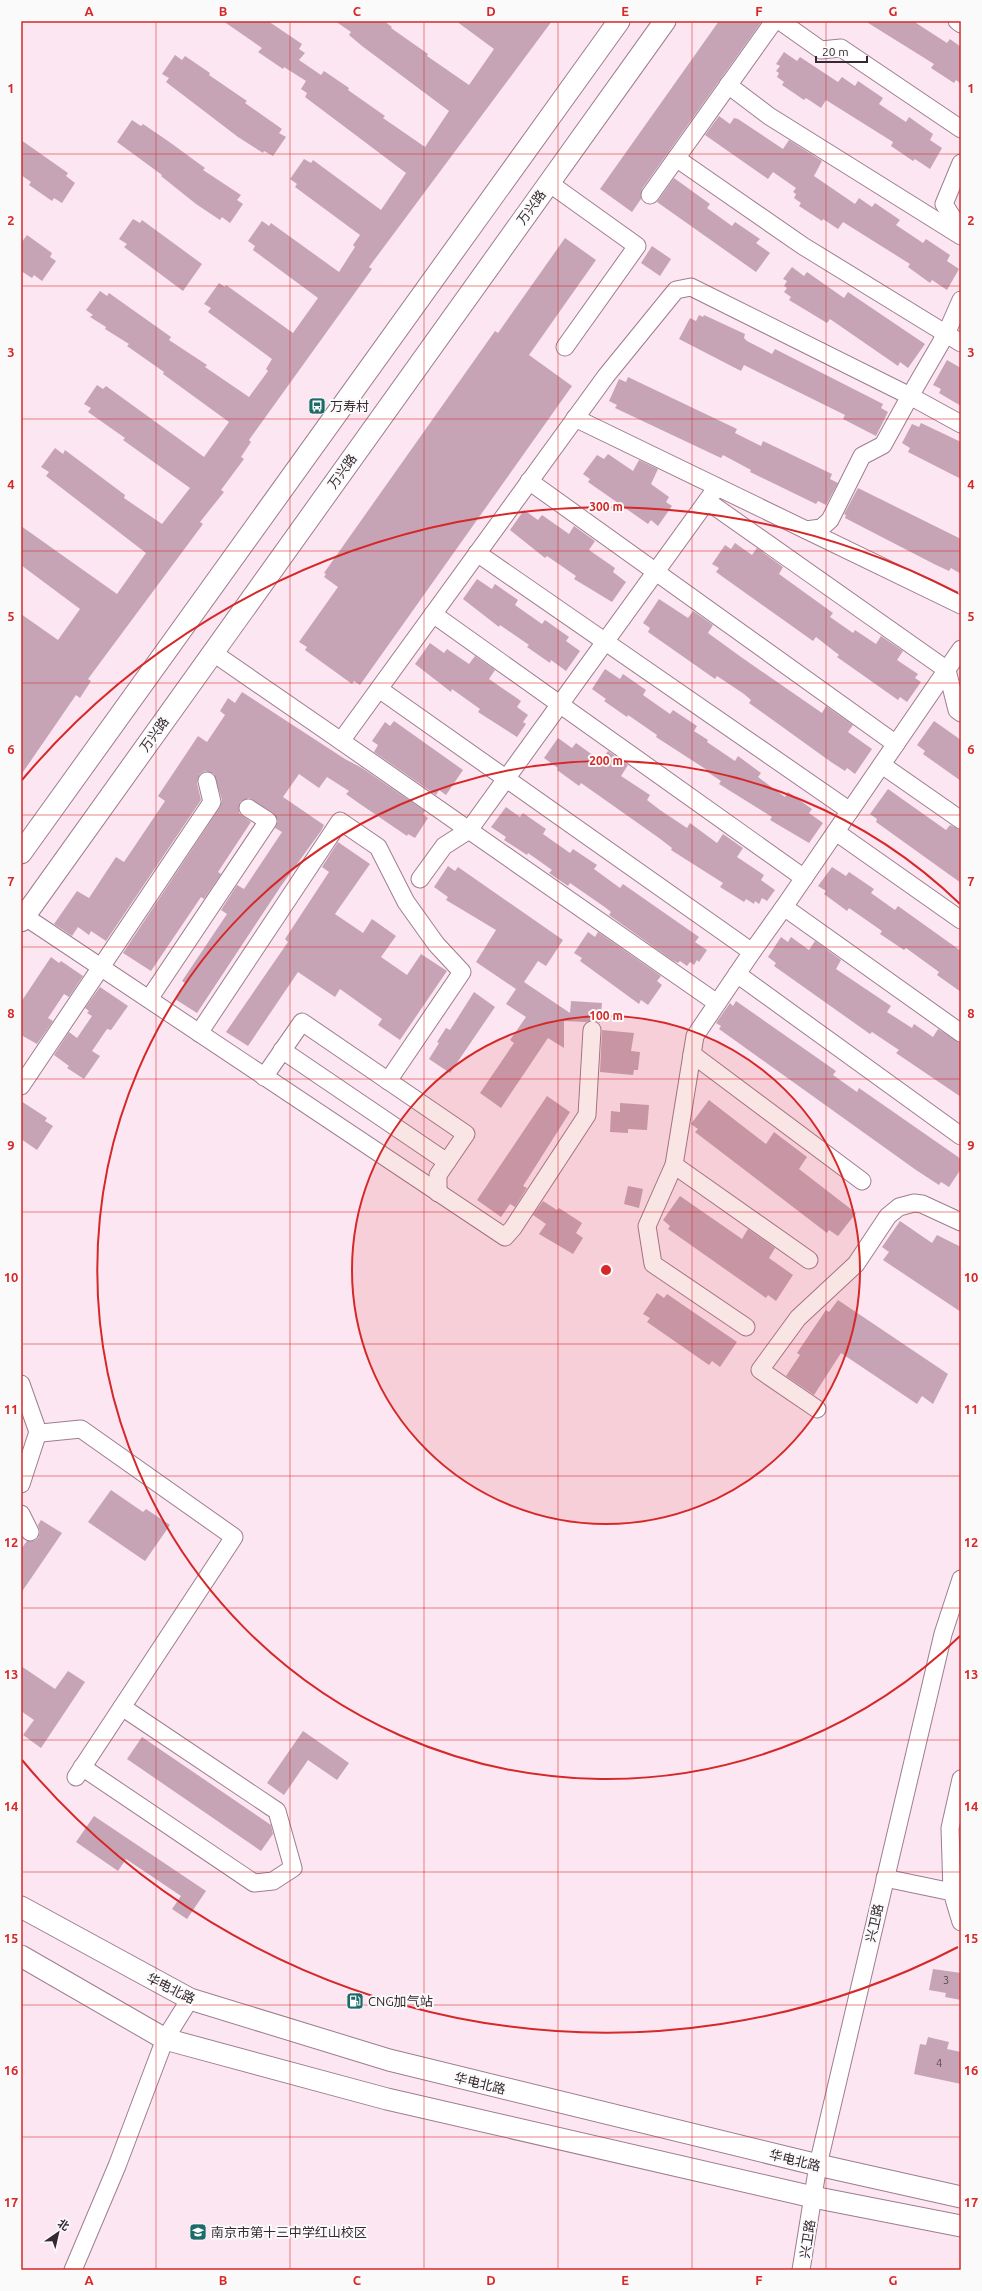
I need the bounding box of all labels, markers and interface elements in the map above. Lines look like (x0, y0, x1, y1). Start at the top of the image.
text: A (84, 4, 94, 18)
text: B (219, 4, 228, 18)
text: C (353, 4, 362, 18)
text: D (486, 4, 496, 18)
text: E (621, 4, 629, 18)
text: F (755, 4, 763, 18)
text: G (889, 4, 898, 18)
scale bar (816, 38, 867, 64)
text: 20 m (822, 45, 849, 58)
text: 1 (7, 81, 15, 95)
text: 1 (967, 81, 975, 95)
street label: 万兴路 (514, 187, 548, 227)
text: 2 (7, 213, 15, 227)
text: 2 (967, 213, 975, 227)
text: 3 (7, 345, 15, 359)
text: 3 (967, 345, 975, 359)
bus stop icon: 万寿村 (307, 396, 327, 416)
place label: 万寿村 (330, 399, 369, 413)
street label: 万兴路 (325, 451, 359, 491)
text: 4 (7, 477, 15, 491)
text: 4 (967, 477, 975, 491)
text: 300 m (589, 500, 623, 513)
text: 5 (7, 609, 15, 623)
text: 5 (967, 609, 975, 623)
street label: 万兴路 (137, 714, 171, 754)
text: 6 (7, 742, 15, 756)
text: 6 (967, 742, 975, 756)
text: 200 m (589, 754, 623, 767)
text: 7 (7, 874, 15, 888)
text: 7 (967, 874, 975, 888)
text: 8 (7, 1006, 15, 1020)
text: 8 (967, 1006, 975, 1020)
text: 100 m (589, 1009, 623, 1022)
text: 9 (7, 1138, 15, 1152)
text: 9 (967, 1138, 975, 1152)
centre of rings (599, 1263, 613, 1277)
text: 10 (4, 1270, 18, 1284)
text: 10 (964, 1270, 978, 1284)
text: 11 (4, 1402, 18, 1416)
text: 11 (964, 1402, 978, 1416)
text: 12 (4, 1535, 18, 1549)
text: 12 (964, 1535, 978, 1549)
text: 13 (4, 1667, 18, 1681)
text: 13 (964, 1667, 978, 1681)
text: 14 (4, 1799, 18, 1813)
text: 14 (964, 1799, 978, 1813)
street label: 兴卫路 (863, 1902, 885, 1944)
text: 15 (4, 1931, 18, 1945)
text: 15 (964, 1931, 978, 1945)
street label: 华电北路 (145, 1970, 197, 2006)
house number: 3 (943, 1974, 949, 1986)
fuel station icon: CNG加气站 (345, 1991, 365, 2011)
place label: CNG加气站 (368, 1994, 433, 2008)
house number: 4 (936, 2057, 942, 2069)
text: 16 (4, 2063, 18, 2077)
text: 16 (964, 2063, 978, 2077)
street label: 华电北路 (453, 2070, 507, 2096)
street label: 华电北路 (768, 2147, 822, 2173)
text: 17 (4, 2195, 18, 2209)
text: 17 (964, 2195, 978, 2209)
north arrow (38, 2213, 78, 2253)
text: 北 (56, 2217, 72, 2233)
street label: 兴卫路 (797, 2219, 817, 2259)
school or university icon: 南京市第十三中学红山校区 (188, 2222, 208, 2242)
place label: 南京市第十三中学红山校区 (211, 2225, 367, 2239)
text: A (84, 2273, 94, 2287)
text: B (219, 2273, 228, 2287)
text: C (353, 2273, 362, 2287)
text: D (486, 2273, 496, 2287)
text: E (621, 2273, 629, 2287)
text: F (755, 2273, 763, 2287)
text: G (889, 2273, 898, 2287)

